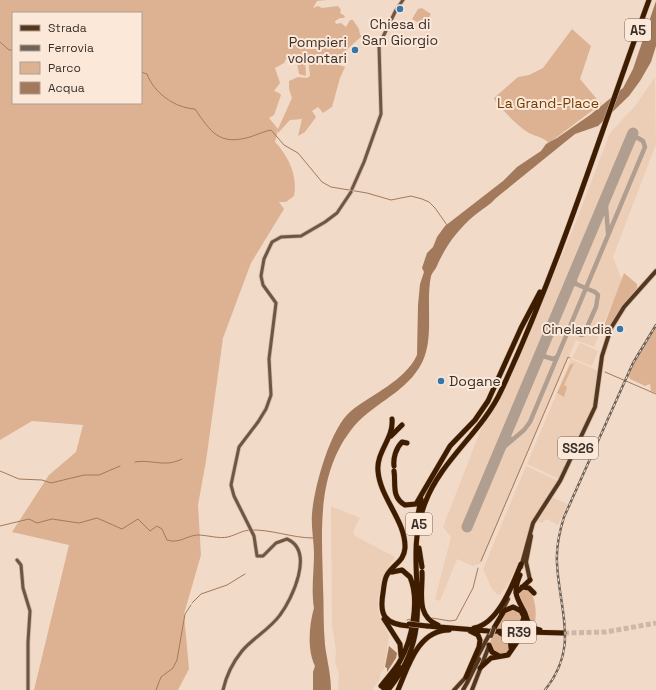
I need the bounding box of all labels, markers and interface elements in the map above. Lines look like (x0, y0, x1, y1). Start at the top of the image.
marker: Chiesa di San Giorgio (395, 4, 405, 14)
legend (12, 12, 142, 104)
place label: Chiesa di San Giorgio (362, 15, 438, 49)
road number: A5 (625, 19, 651, 41)
text: Strada (48, 20, 87, 36)
place label: Pompieri volontari (287, 33, 347, 67)
text: Ferrovia (48, 40, 94, 56)
marker: Pompieri volontari (350, 45, 360, 55)
text: Parco (48, 60, 81, 76)
text: Acqua (48, 80, 85, 96)
park label: La Grand-Place (497, 94, 599, 112)
place label: Cinelandia (542, 320, 612, 338)
marker: Cinelandia (615, 324, 625, 334)
place label: Dogane (449, 372, 501, 390)
marker: Dogane (436, 376, 446, 386)
road number: SS26 (558, 437, 598, 459)
road number: A5 (406, 513, 432, 535)
road number: R39 (502, 621, 536, 643)

